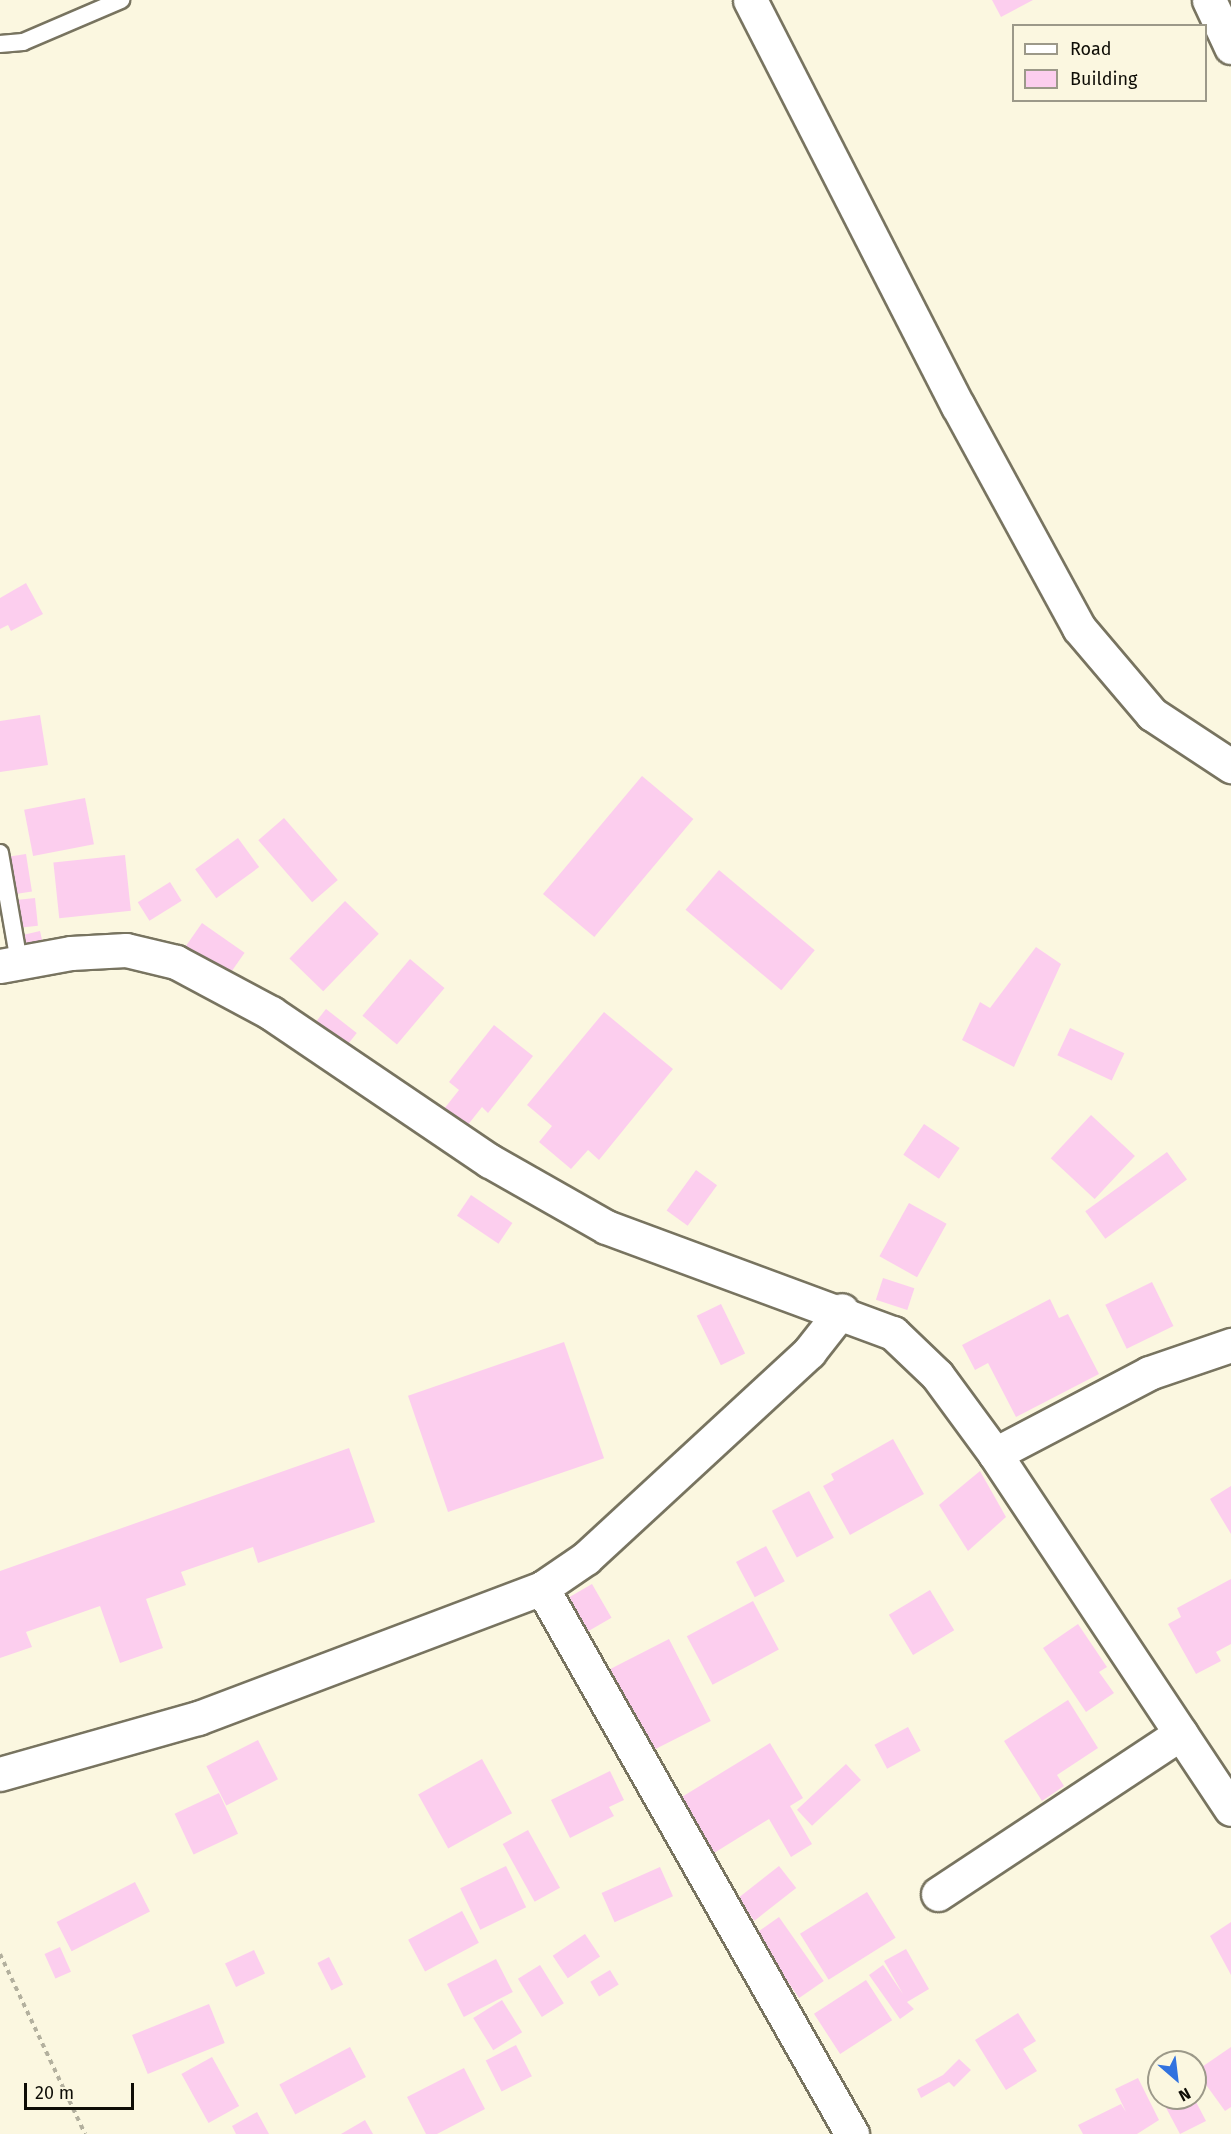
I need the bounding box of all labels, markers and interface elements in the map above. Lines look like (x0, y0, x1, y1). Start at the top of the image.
legend (1012, 24, 1207, 102)
text: Road (1070, 38, 1112, 60)
text: Building (1070, 68, 1137, 90)
north arrow (1147, 2050, 1207, 2110)
scale bar (27, 2071, 136, 2109)
text: 20 m (35, 2082, 74, 2104)
text: N (1176, 2084, 1194, 2105)

